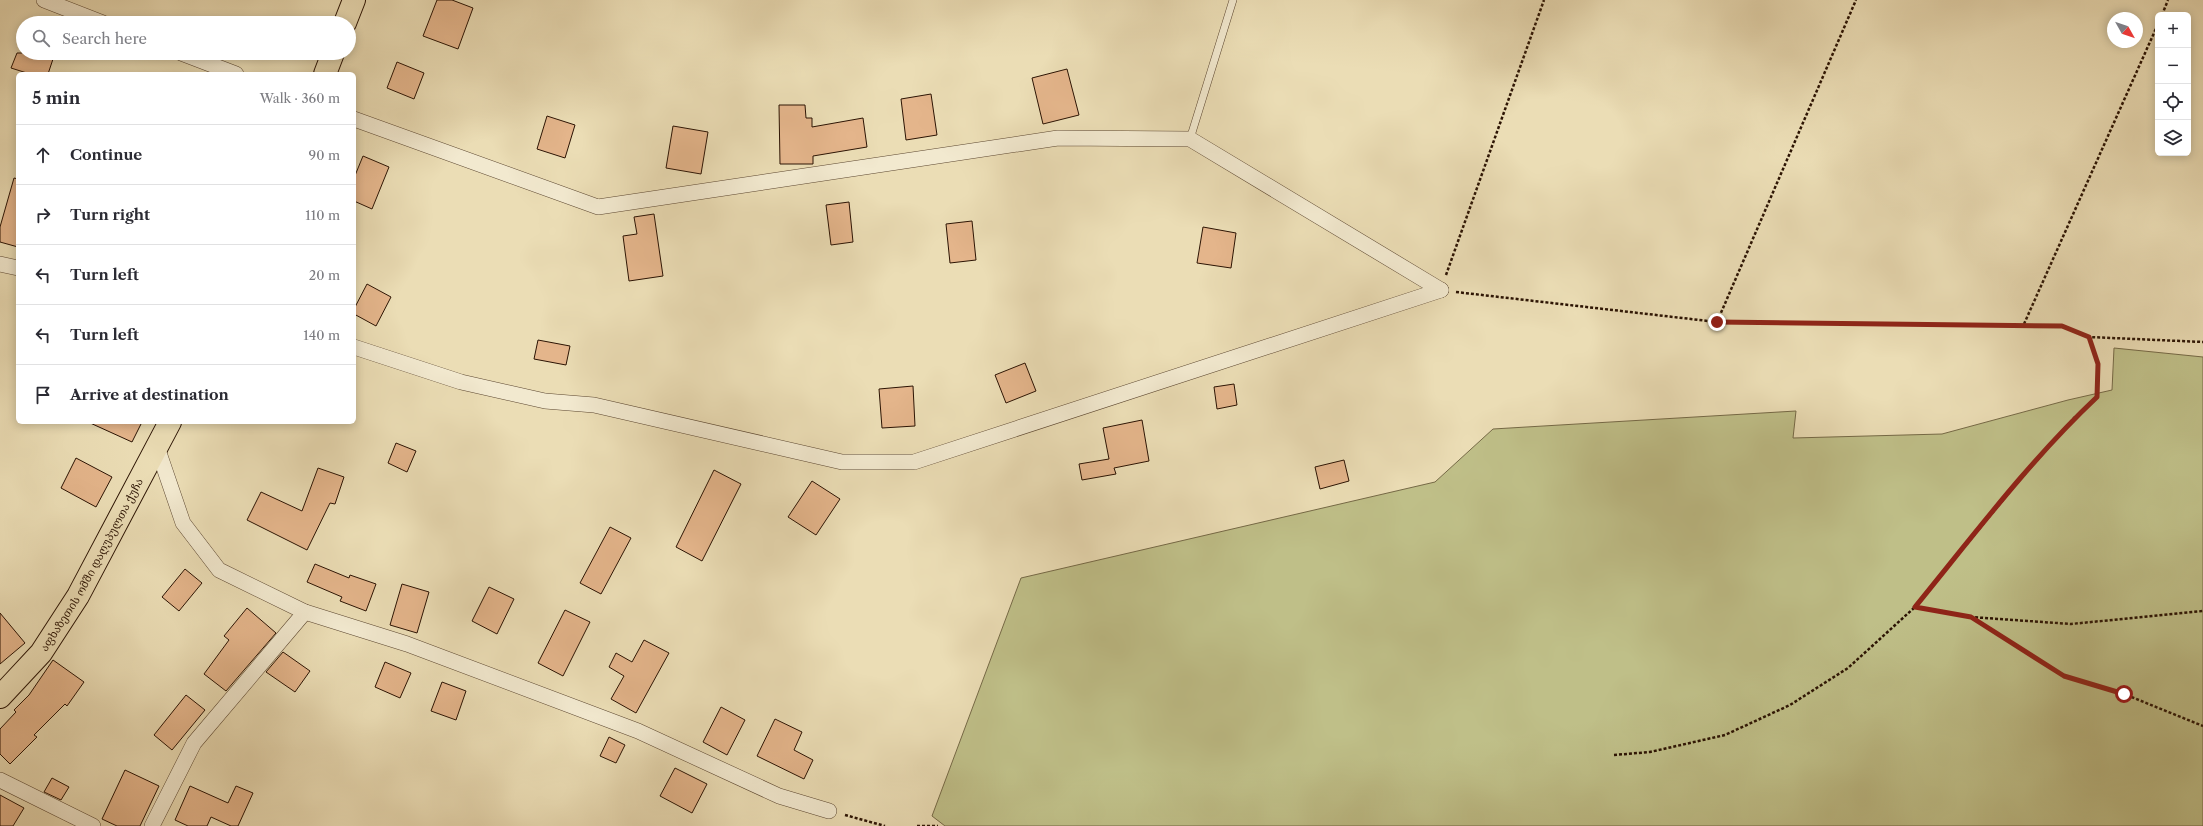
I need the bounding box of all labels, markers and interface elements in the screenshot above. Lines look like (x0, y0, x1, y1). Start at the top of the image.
north arrow (2107, 12, 2143, 48)
map controls (2155, 12, 2191, 156)
button: + (2155, 12, 2191, 48)
search box (16, 16, 356, 60)
icon: search (30, 27, 52, 49)
text: Search here (62, 29, 147, 48)
button: − (2155, 48, 2191, 84)
button: locate (2155, 84, 2191, 120)
text: 5 min (32, 88, 80, 108)
text: Walk · 360 m (260, 90, 340, 106)
button: layers (2155, 120, 2191, 156)
icon: ahead (32, 144, 54, 166)
text: Continue (70, 145, 142, 164)
text: 90 m (309, 147, 340, 163)
icon: right (32, 204, 54, 226)
text: Turn right (70, 205, 150, 224)
text: 110 m (305, 207, 340, 223)
icon: left (32, 264, 54, 286)
text: Turn left (70, 265, 139, 284)
text: 20 m (309, 267, 340, 283)
route end (1708, 313, 1726, 331)
icon: left (32, 324, 54, 346)
text: Turn left (70, 325, 139, 344)
text: 140 m (303, 327, 340, 343)
icon: arrive (32, 384, 54, 406)
text: Arrive at destination (70, 385, 229, 404)
street label: აფხაზეთის ომში დაღუპულთა ქუჩა (37, 476, 146, 654)
route start (2115, 685, 2133, 703)

